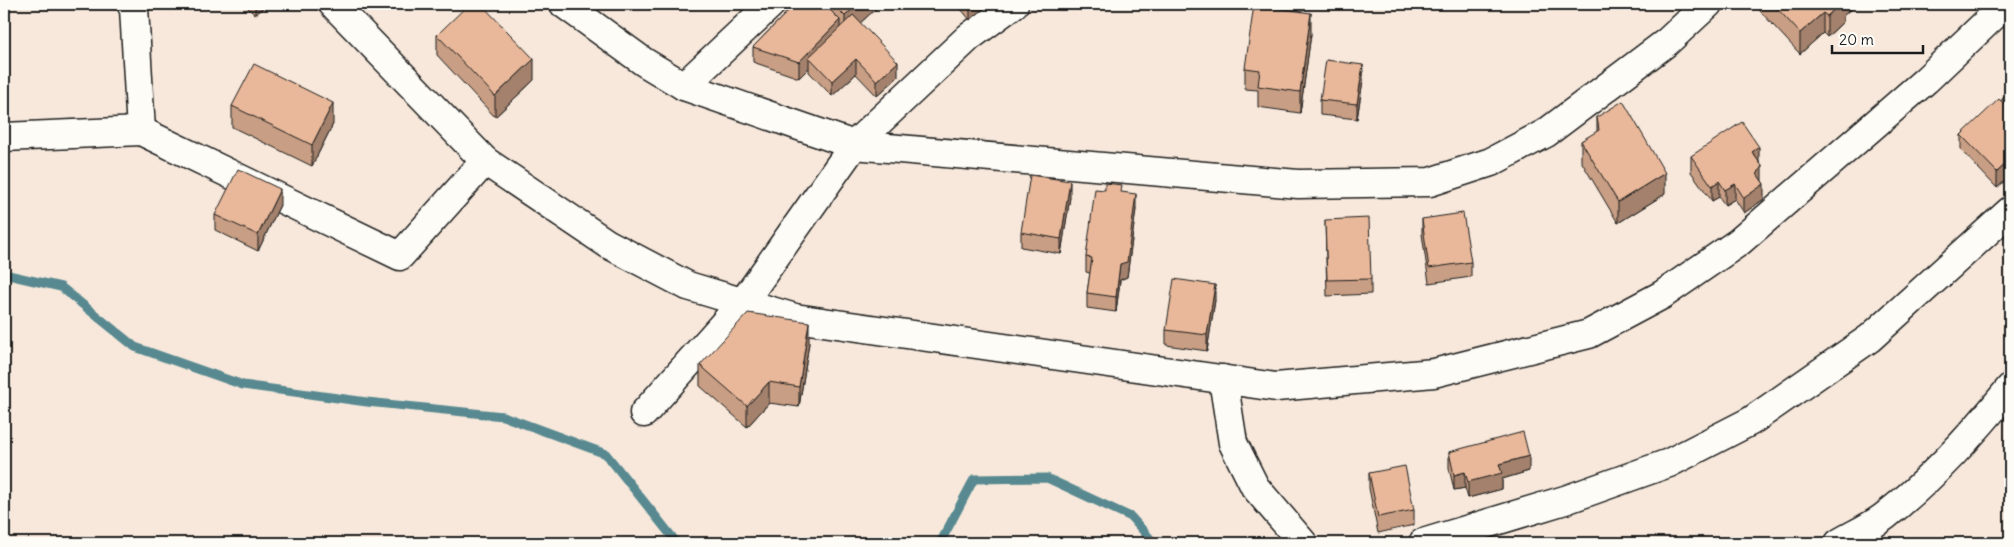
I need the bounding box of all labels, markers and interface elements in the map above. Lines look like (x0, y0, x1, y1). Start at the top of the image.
scale bar (1832, 22, 1923, 54)
text: 20 m (1839, 30, 1874, 49)

